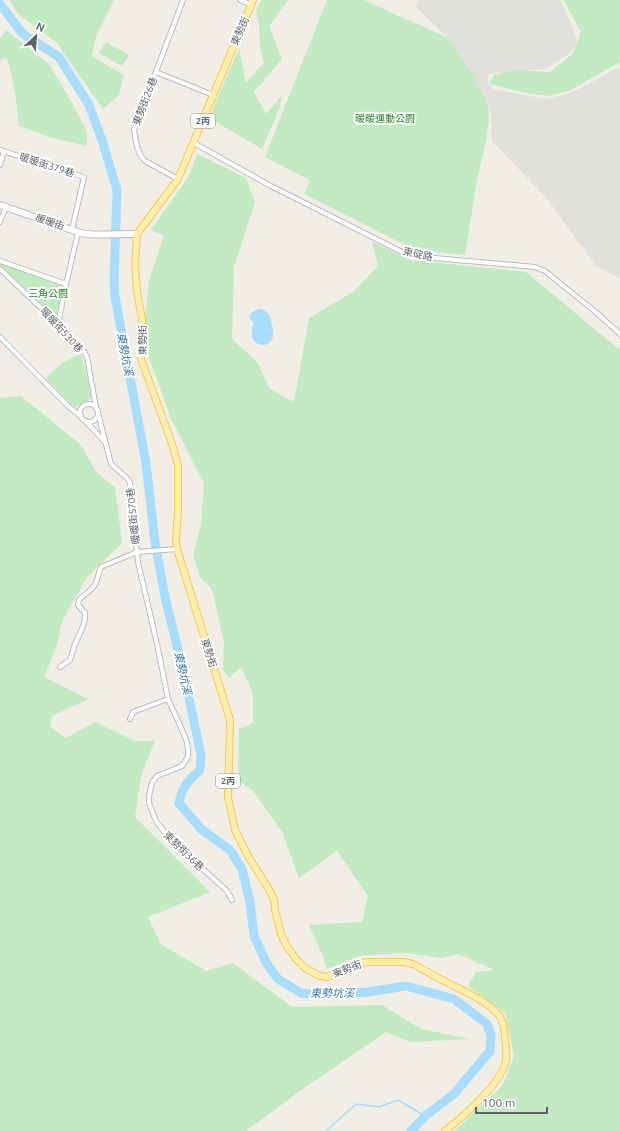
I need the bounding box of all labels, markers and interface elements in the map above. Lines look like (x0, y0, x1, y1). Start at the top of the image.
street label: 東勢街 (229, 15, 251, 47)
north arrow (16, 16, 56, 56)
text: N (34, 20, 47, 34)
street label: 東勢街26巷 (131, 75, 159, 127)
park label: 暖暖運動公園 (355, 113, 415, 124)
road number: 2丙 (191, 114, 215, 128)
street label: 暖暖街379巷 (18, 151, 76, 179)
street label: 暖暖街 (34, 212, 66, 232)
street label: 東碇路 (402, 246, 434, 262)
park label: 三角公園 (28, 288, 68, 299)
street label: 暖暖街530巷 (39, 305, 85, 355)
street label: 東勢街 (137, 325, 148, 355)
water label: 東勢坑溪 (115, 331, 135, 379)
street label: 暖暖街570巷 (125, 487, 141, 545)
street label: 東勢街 (199, 637, 219, 669)
water label: 東勢坑溪 (172, 650, 194, 698)
road number: 2丙 (216, 774, 240, 788)
street label: 東勢街36巷 (162, 829, 206, 873)
street label: 東勢街 (331, 958, 363, 980)
water label: 東勢坑溪 (310, 987, 356, 999)
scale bar (476, 1089, 547, 1115)
text: 100 m (482, 1096, 515, 1109)

